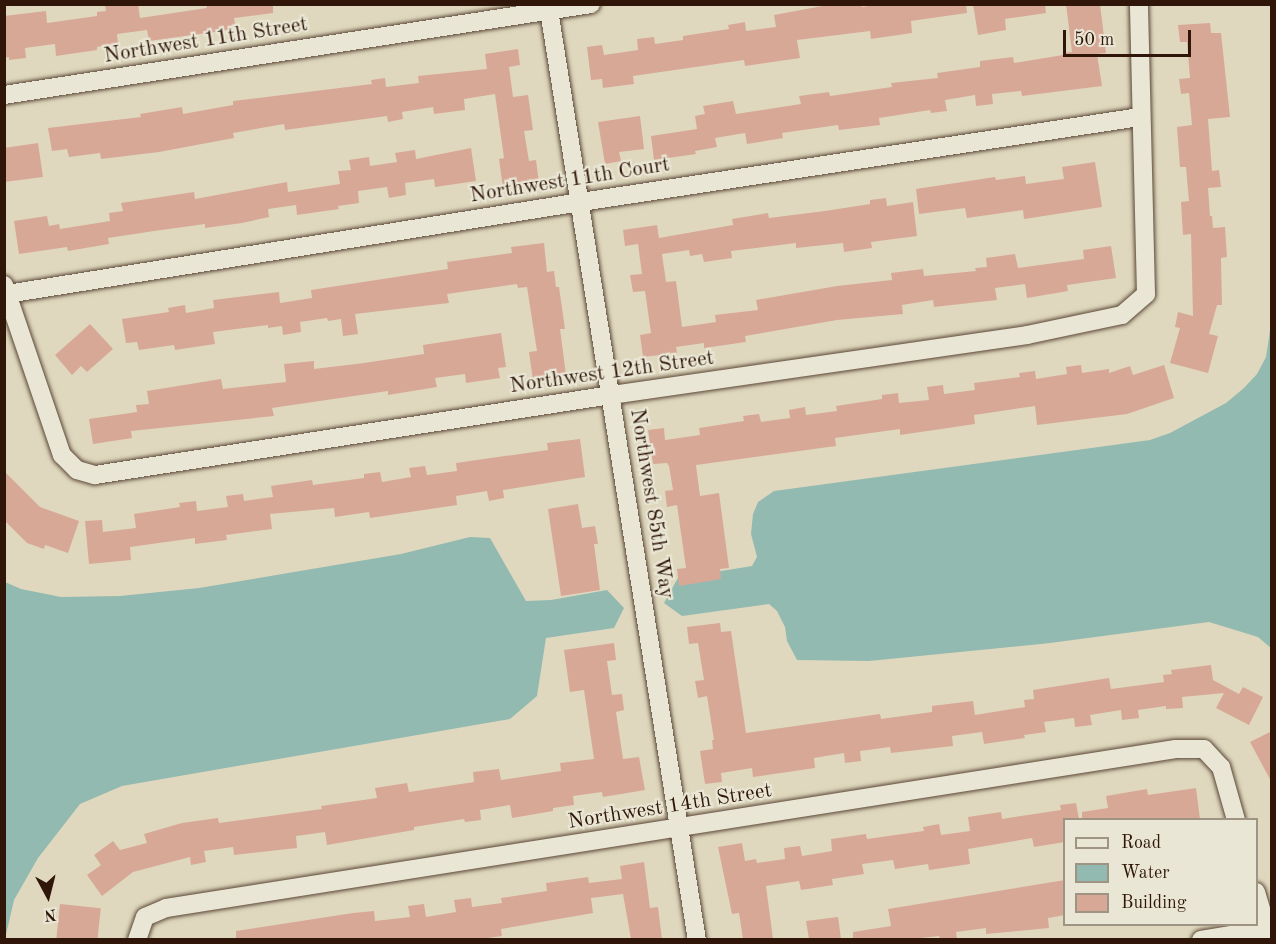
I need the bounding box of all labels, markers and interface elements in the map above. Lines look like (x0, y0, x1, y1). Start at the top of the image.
street label: Northwest 11th Street (102, 12, 310, 70)
scale bar (1066, 18, 1194, 56)
text: 50 m (1074, 31, 1114, 49)
street label: Northwest 11th Court (468, 153, 672, 209)
street label: Northwest 12th Street (508, 346, 716, 400)
street label: Northwest 85th Way (624, 407, 678, 601)
street label: Northwest 14th Street (566, 778, 774, 836)
legend (1063, 818, 1258, 926)
text: Road (1121, 834, 1161, 852)
text: Water (1121, 864, 1170, 882)
north arrow (18, 866, 78, 926)
text: Building (1121, 894, 1186, 912)
text: N (43, 905, 57, 923)

